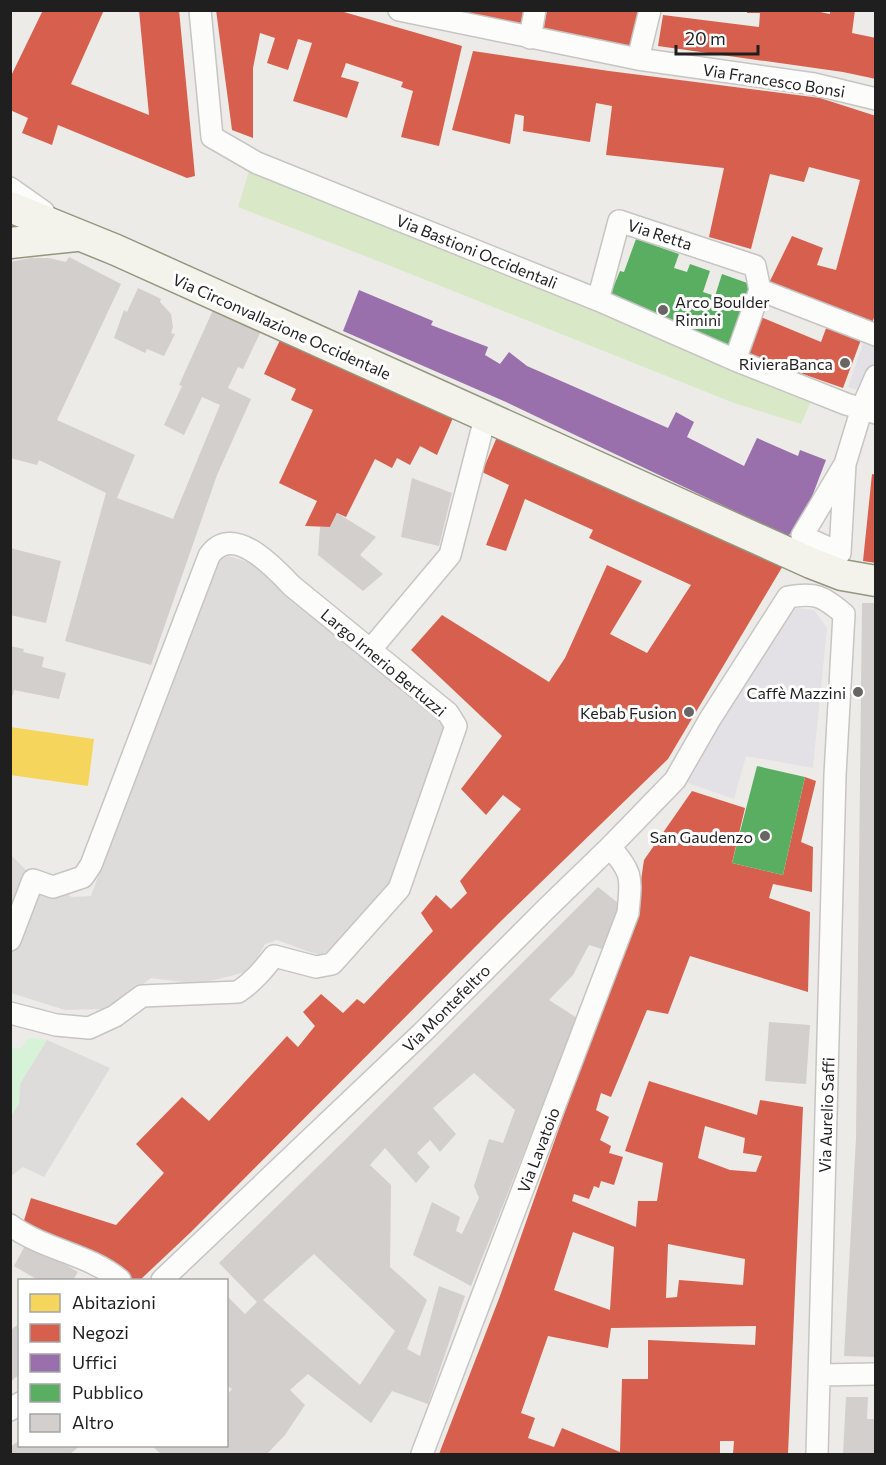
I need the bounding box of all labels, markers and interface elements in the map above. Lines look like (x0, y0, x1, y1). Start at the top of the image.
scale bar (676, 18, 758, 56)
text: 20 m (685, 27, 726, 49)
street label: Via Francesco Bonsi (701, 59, 847, 101)
street label: Via Bastioni Occidentali (394, 210, 560, 292)
street label: Via Retta (625, 215, 695, 253)
street label: Via Circonvallazione Occidentale (170, 269, 394, 383)
place label: Arco Boulder Rimini (675, 292, 770, 329)
marker: Arco Boulder Rimini (656, 303, 670, 317)
place label: RivieraBanca (739, 354, 833, 373)
marker: RivieraBanca (838, 356, 852, 370)
street label: Largo Irnerio Bertuzzi (318, 604, 450, 720)
place label: Caffè Mazzini (746, 683, 846, 702)
marker: Caffè Mazzini (851, 685, 865, 699)
place label: Kebab Fusion (580, 703, 677, 722)
marker: Kebab Fusion (682, 705, 696, 719)
place label: San Gaudenzo (650, 827, 753, 846)
marker: San Gaudenzo (758, 829, 772, 843)
street label: Via Montefeltro (398, 960, 494, 1056)
street label: Via Aurelio Saffi (814, 1057, 838, 1173)
street label: Via Lavatoio (513, 1105, 563, 1195)
legend (18, 1279, 228, 1447)
text: Abitazioni (72, 1291, 156, 1313)
text: Negozi (72, 1321, 129, 1343)
text: Uffici (72, 1351, 117, 1373)
text: Pubblico (72, 1381, 144, 1403)
text: Altro (72, 1411, 114, 1433)

